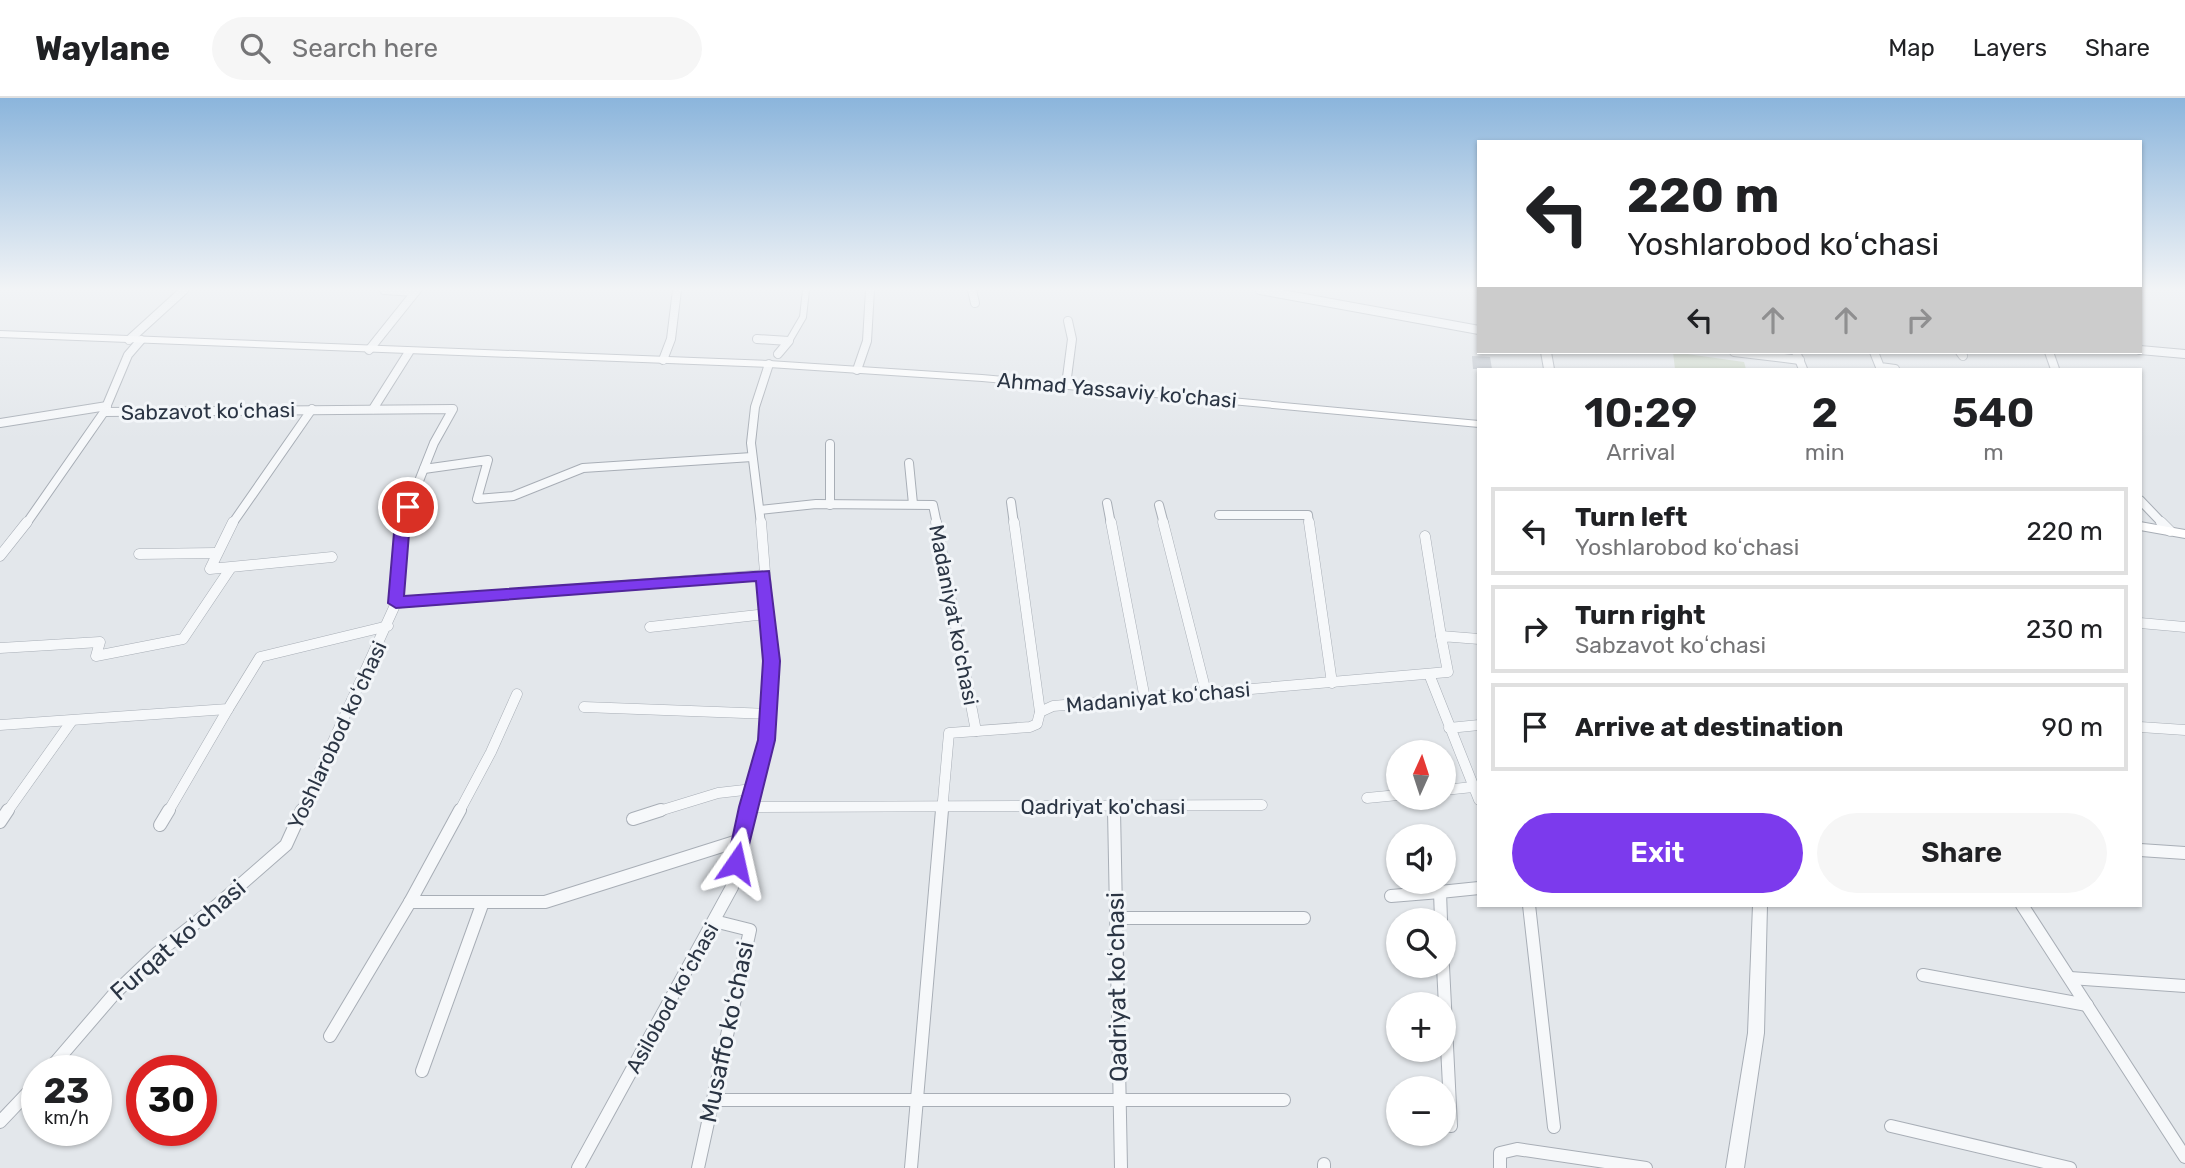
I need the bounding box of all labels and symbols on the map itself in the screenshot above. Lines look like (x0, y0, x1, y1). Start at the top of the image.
street label: Ahmad Yassaviy ko'chasi (996, 367, 1238, 413)
street label: Sabzavot koʻchasi (121, 397, 295, 425)
pin (378, 477, 438, 537)
street label: Madaniyat ko'chasi (924, 522, 984, 708)
street label: Yoshlarobod koʻchasi (282, 637, 392, 833)
street label: Madaniyat koʻchasi (1065, 676, 1251, 718)
north arrow (1386, 740, 1456, 810)
street label: Qadriyat ko'chasi (1021, 794, 1185, 819)
position arrow (699, 826, 773, 900)
street label: Furqat koʻchasi (105, 874, 251, 1006)
street label: Qadriyat koʻchasi (1101, 892, 1133, 1082)
street label: Asilobod koʻchasi (620, 918, 724, 1078)
street label: Musaffo koʻchasi (694, 939, 760, 1125)
speed limit sign: 30 (126, 1055, 217, 1146)

